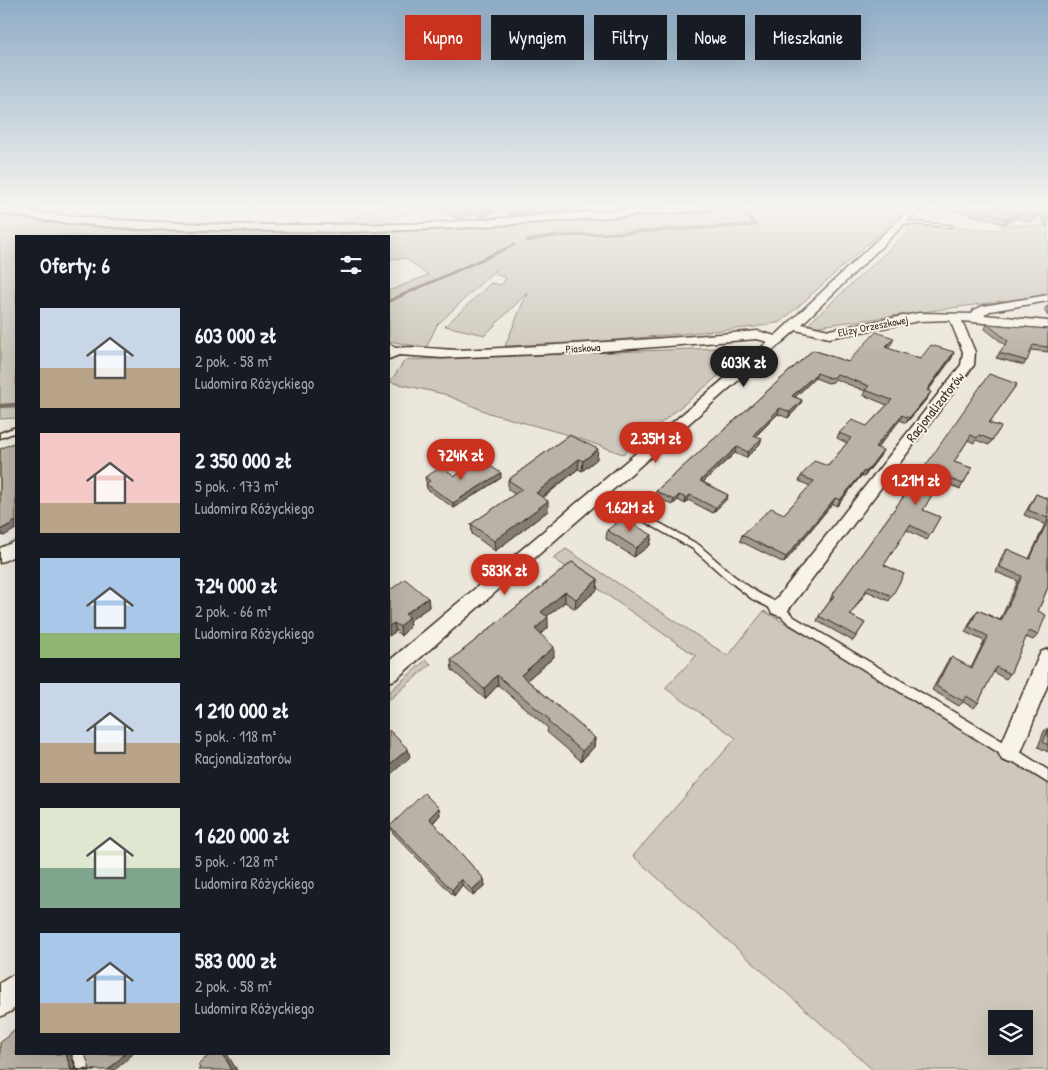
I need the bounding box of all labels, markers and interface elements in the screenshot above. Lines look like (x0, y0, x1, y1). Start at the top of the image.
chip: Kupno (405, 15, 481, 60)
chip: Wynajem (491, 15, 584, 60)
chip: Filtry (594, 15, 667, 60)
chip: Nowe (677, 15, 745, 60)
chip: Mieszkanie (755, 15, 861, 60)
text: Oferty: 6 (40, 251, 110, 280)
icon: filters (337, 251, 365, 279)
street label: Elizy Orzeszkowej (837, 312, 909, 340)
text: 603 000 zł (195, 321, 277, 350)
icon: home (80, 328, 140, 388)
street label: Piaskowa (565, 340, 601, 356)
pin: 603K zł (698, 346, 790, 388)
text: 2 pok. · 58 m² (195, 350, 272, 372)
text: 603K zł (721, 351, 767, 373)
street label: Racjonalizatorów (901, 367, 969, 446)
text: Ludomira Różyckiego (195, 372, 314, 394)
pin: 2.35M zł (604, 422, 708, 464)
text: 2.35M zł (631, 427, 681, 449)
pin: 724K zł (415, 438, 507, 481)
text: 724K zł (438, 444, 484, 466)
text: 2 350 000 zł (195, 446, 292, 475)
icon: home (80, 453, 140, 513)
pin: 1.21M zł (864, 464, 968, 506)
text: 1.21M zł (892, 469, 940, 491)
text: 5 pok. · 173 m² (195, 475, 279, 497)
pin: 1.62M zł (578, 490, 682, 533)
text: 1.62M zł (605, 496, 655, 518)
text: Ludomira Różyckiego (195, 497, 314, 519)
pin: 583K zł (459, 554, 551, 596)
text: 583K zł (482, 559, 528, 581)
text: 724 000 zł (195, 571, 278, 600)
icon: home (80, 578, 140, 638)
text: 2 pok. · 66 m² (195, 600, 271, 622)
text: Ludomira Różyckiego (195, 622, 314, 644)
text: 1 210 000 zł (195, 696, 289, 725)
icon: home (80, 703, 140, 763)
text: 5 pok. · 118 m² (195, 725, 276, 747)
text: Racjonalizatorów (195, 747, 291, 769)
text: 1 620 000 zł (195, 821, 290, 850)
icon: home (80, 828, 140, 888)
text: 5 pok. · 128 m² (195, 850, 278, 872)
text: Ludomira Różyckiego (195, 872, 314, 894)
text: 583 000 zł (195, 946, 277, 975)
icon: home (80, 953, 140, 1013)
text: 2 pok. · 58 m² (195, 975, 272, 997)
text: Ludomira Różyckiego (195, 997, 314, 1019)
map controls (988, 1010, 1033, 1055)
button: layers (988, 1010, 1033, 1055)

